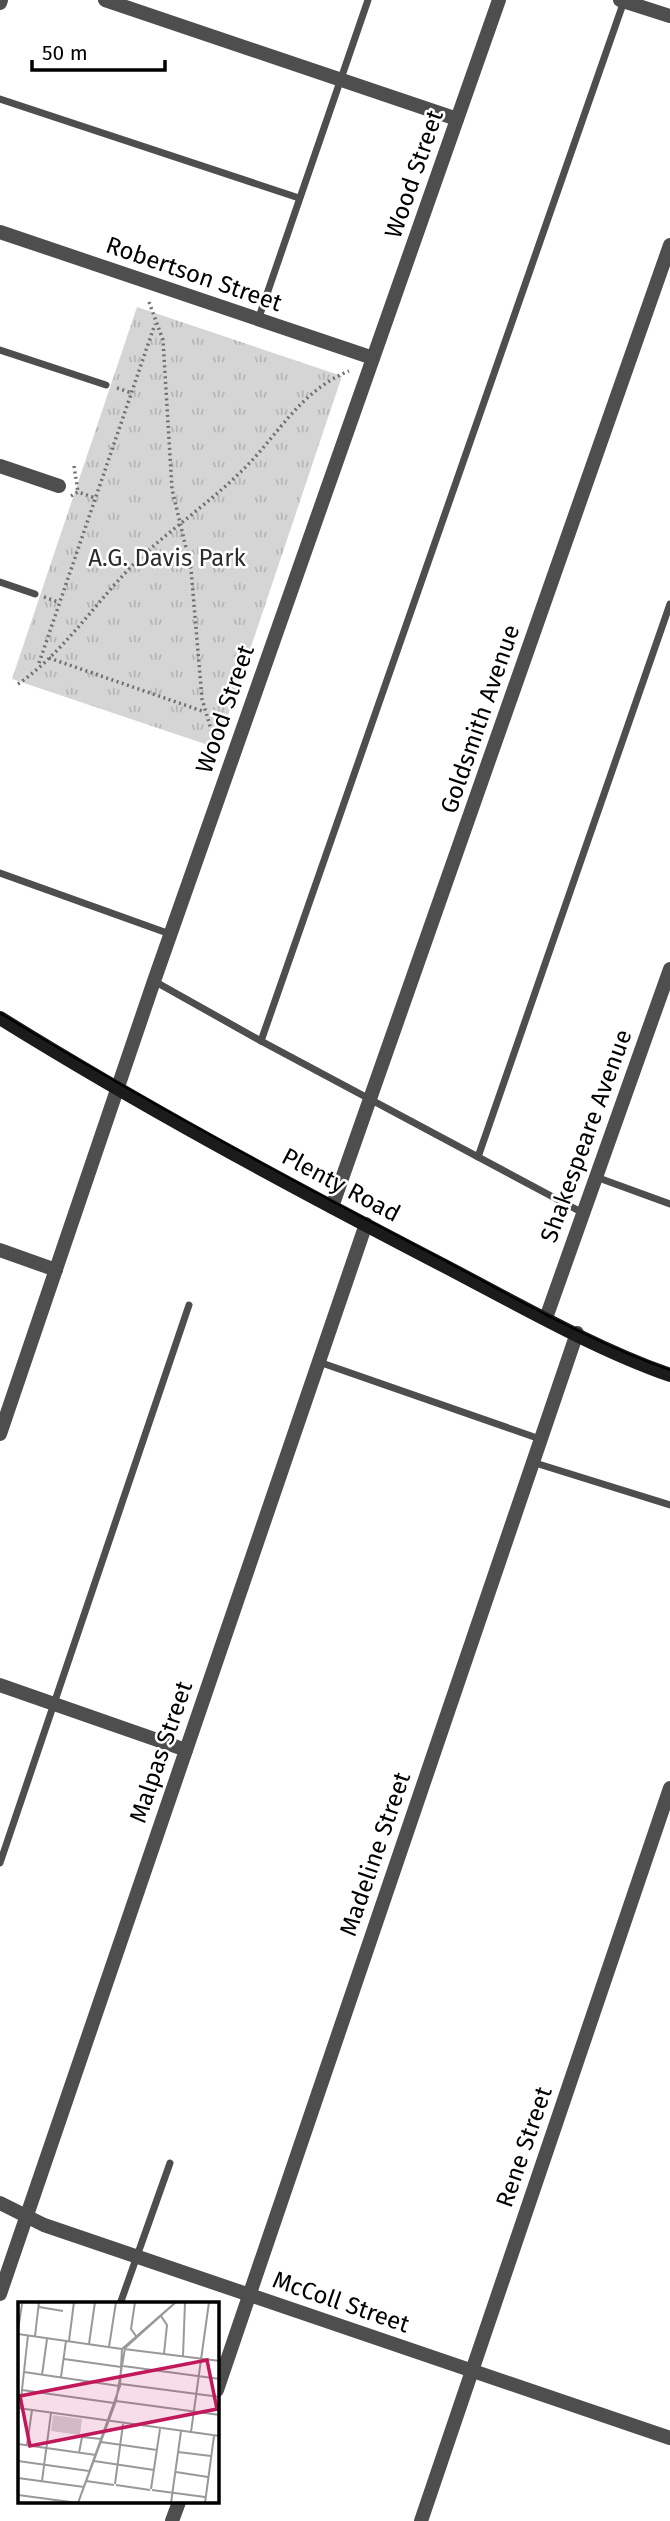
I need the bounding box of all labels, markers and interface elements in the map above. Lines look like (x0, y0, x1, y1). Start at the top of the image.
scale bar (32, 28, 164, 72)
text: 50 m (42, 40, 88, 66)
street label: Wood Street (379, 106, 449, 242)
street label: Robertson Street (102, 231, 286, 317)
park label: A.G. Davis Park (88, 544, 247, 572)
street label: Goldsmith Avenue (435, 621, 525, 817)
street label: Wood Street (190, 641, 260, 777)
street label: Shakespeare Avenue (534, 1026, 638, 1246)
street label: Plenty Road (277, 1142, 405, 1228)
street label: Malpas Street (124, 1677, 198, 1827)
street label: Madeline Street (334, 1768, 416, 1940)
street label: Rene Street (490, 2083, 558, 2211)
street label: McColl Street (269, 2266, 413, 2339)
inset map (18, 2302, 219, 2504)

